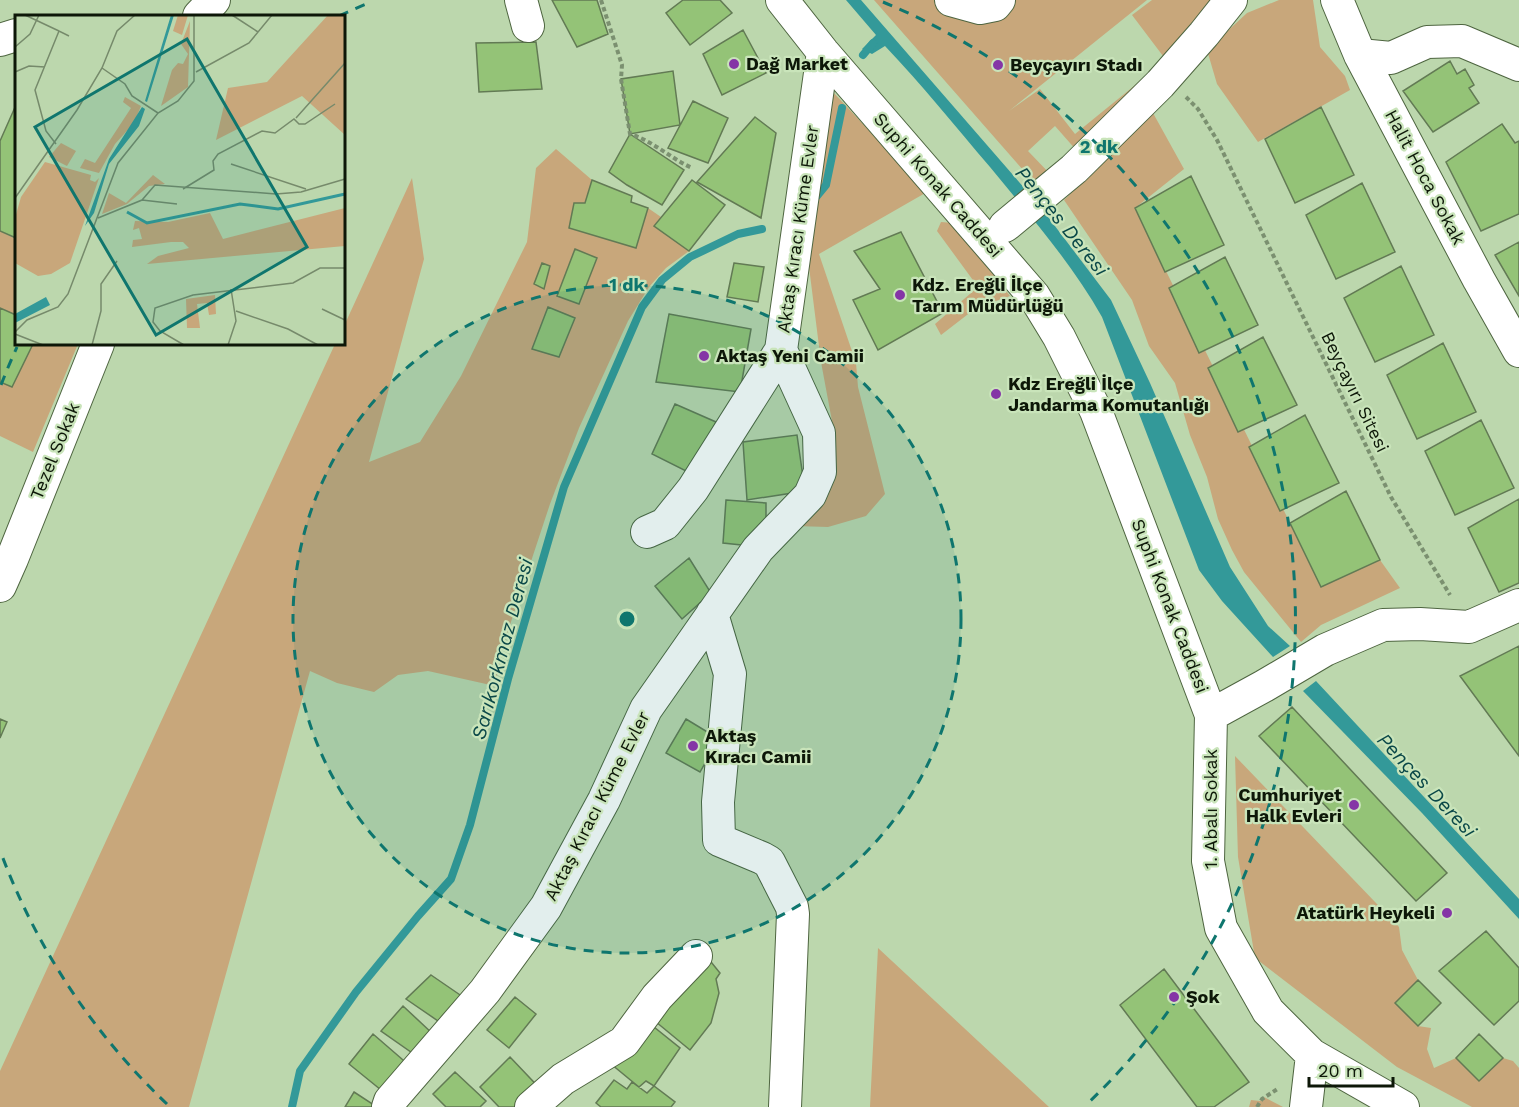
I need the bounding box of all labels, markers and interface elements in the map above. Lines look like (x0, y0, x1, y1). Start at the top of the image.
inset map (15, 15, 345, 345)
place label: Dağ Market (746, 53, 848, 74)
place label: Beyçayırı Stadı (1010, 54, 1142, 75)
marker: Dağ Market (727, 57, 741, 71)
marker: Beyçayırı Stadı (991, 58, 1005, 72)
street label: Halit Hoca Sokak (1381, 106, 1470, 248)
street label: Suphi Konak Caddesi (870, 108, 1007, 261)
street label: Aktaş Kıracı Küme Evler (772, 124, 823, 334)
text: 2 dk (1080, 136, 1119, 157)
water label: Pençes Deresi (1010, 161, 1114, 281)
text: 1 dk (609, 274, 645, 295)
place label: Kdz. Ereğli İlçe Tarım Müdürlüğü (912, 274, 1064, 316)
marker: Kdz. Ereğli İlçe Tarım Müdürlüğü (893, 288, 907, 302)
street label: Beyçayırı Sitesi (1317, 328, 1394, 455)
place label: Aktaş Yeni Camii (716, 345, 864, 366)
marker: Aktaş Yeni Camii (697, 349, 711, 363)
place label: Kdz Ereğli İlçe Jandarma Komutanlığı (1008, 373, 1209, 415)
marker: Kdz Ereğli İlçe Jandarma Komutanlığı (989, 387, 1003, 401)
street label: Tezel Sokak (26, 399, 84, 502)
street label: Suphi Konak Caddesi (1128, 516, 1213, 696)
water label: Sarıkorkmaz Deresi (466, 555, 538, 742)
centre of rings (617, 609, 637, 629)
street label: Aktaş Kıracı Küme Evler (540, 707, 654, 904)
place label: Aktaş Kıracı Camii (705, 725, 811, 767)
water label: Pençes Deresi (1372, 728, 1482, 843)
marker: Aktaş Kıracı Camii (686, 739, 700, 753)
street label: 1. Abalı Sokak (1200, 749, 1221, 869)
place label: Cumhuriyet Halk Evleri (1238, 784, 1342, 826)
marker: Cumhuriyet Halk Evleri (1347, 798, 1361, 812)
place label: Atatürk Heykeli (1297, 902, 1435, 923)
marker: Atatürk Heykeli (1440, 906, 1454, 920)
place label: Şok (1186, 986, 1220, 1007)
marker: Şok (1167, 990, 1181, 1004)
scale bar (1309, 1050, 1393, 1088)
text: 20 m (1318, 1060, 1363, 1081)

